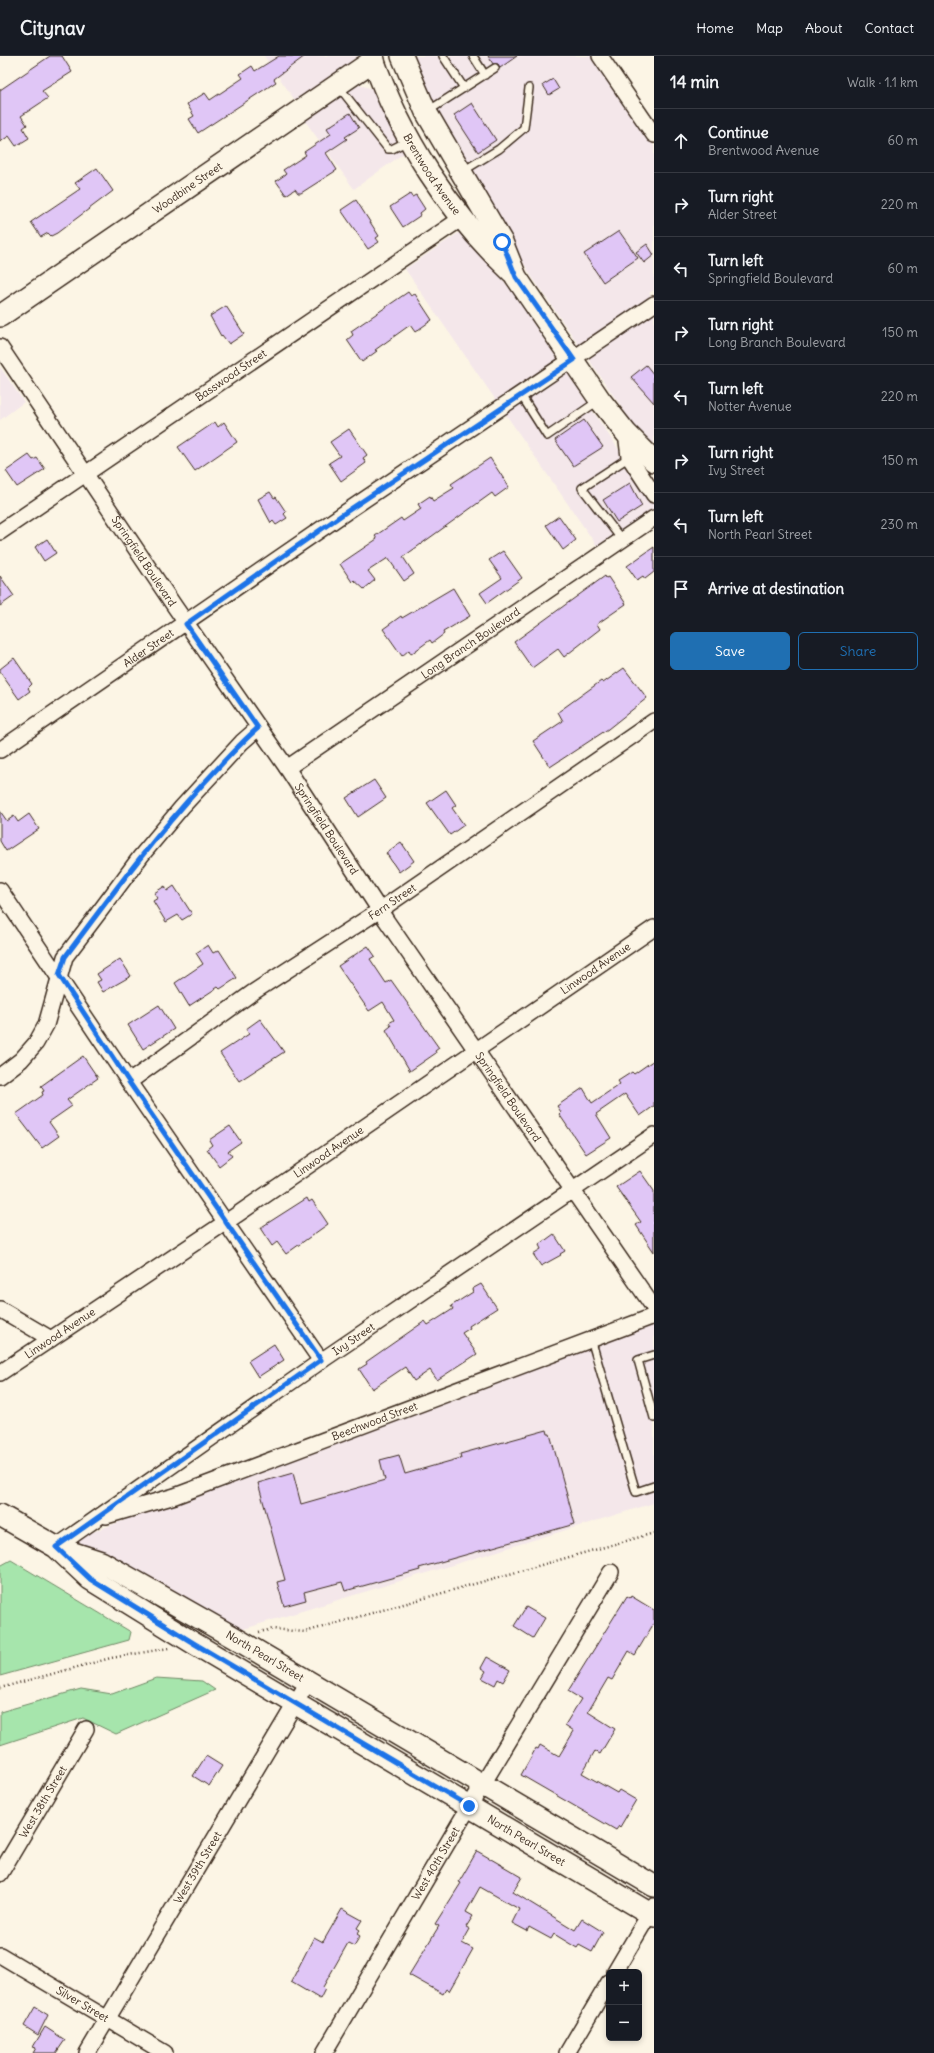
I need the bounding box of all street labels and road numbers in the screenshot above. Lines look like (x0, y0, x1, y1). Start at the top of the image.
street label: Brentwood Avenue (400, 131, 464, 218)
street label: Woodbine Street (150, 159, 225, 217)
street label: Basswood Street (192, 346, 269, 404)
street label: Springfield Boulevard (109, 513, 180, 609)
street label: Long Branch Boulevard (418, 604, 523, 682)
street label: Alder Street (120, 626, 177, 670)
street label: Springfield Boulevard (292, 780, 362, 877)
street label: Fern Street (366, 880, 419, 923)
street label: Linwood Avenue (558, 939, 633, 997)
street label: Springfield Boulevard (472, 1049, 544, 1145)
street label: Linwood Avenue (291, 1123, 366, 1181)
street label: Linwood Avenue (22, 1304, 98, 1362)
street label: Ivy Street (330, 1320, 378, 1358)
street label: Beechwood Street (330, 1398, 420, 1443)
street label: North Pearl Street (223, 1627, 307, 1685)
street label: West 38th Street (16, 1763, 70, 1840)
street label: North Pearl Street (485, 1812, 568, 1869)
street label: West 40th Street (409, 1824, 463, 1903)
street label: West 39th Street (171, 1829, 225, 1906)
street label: Silver Street (54, 1983, 112, 2025)

